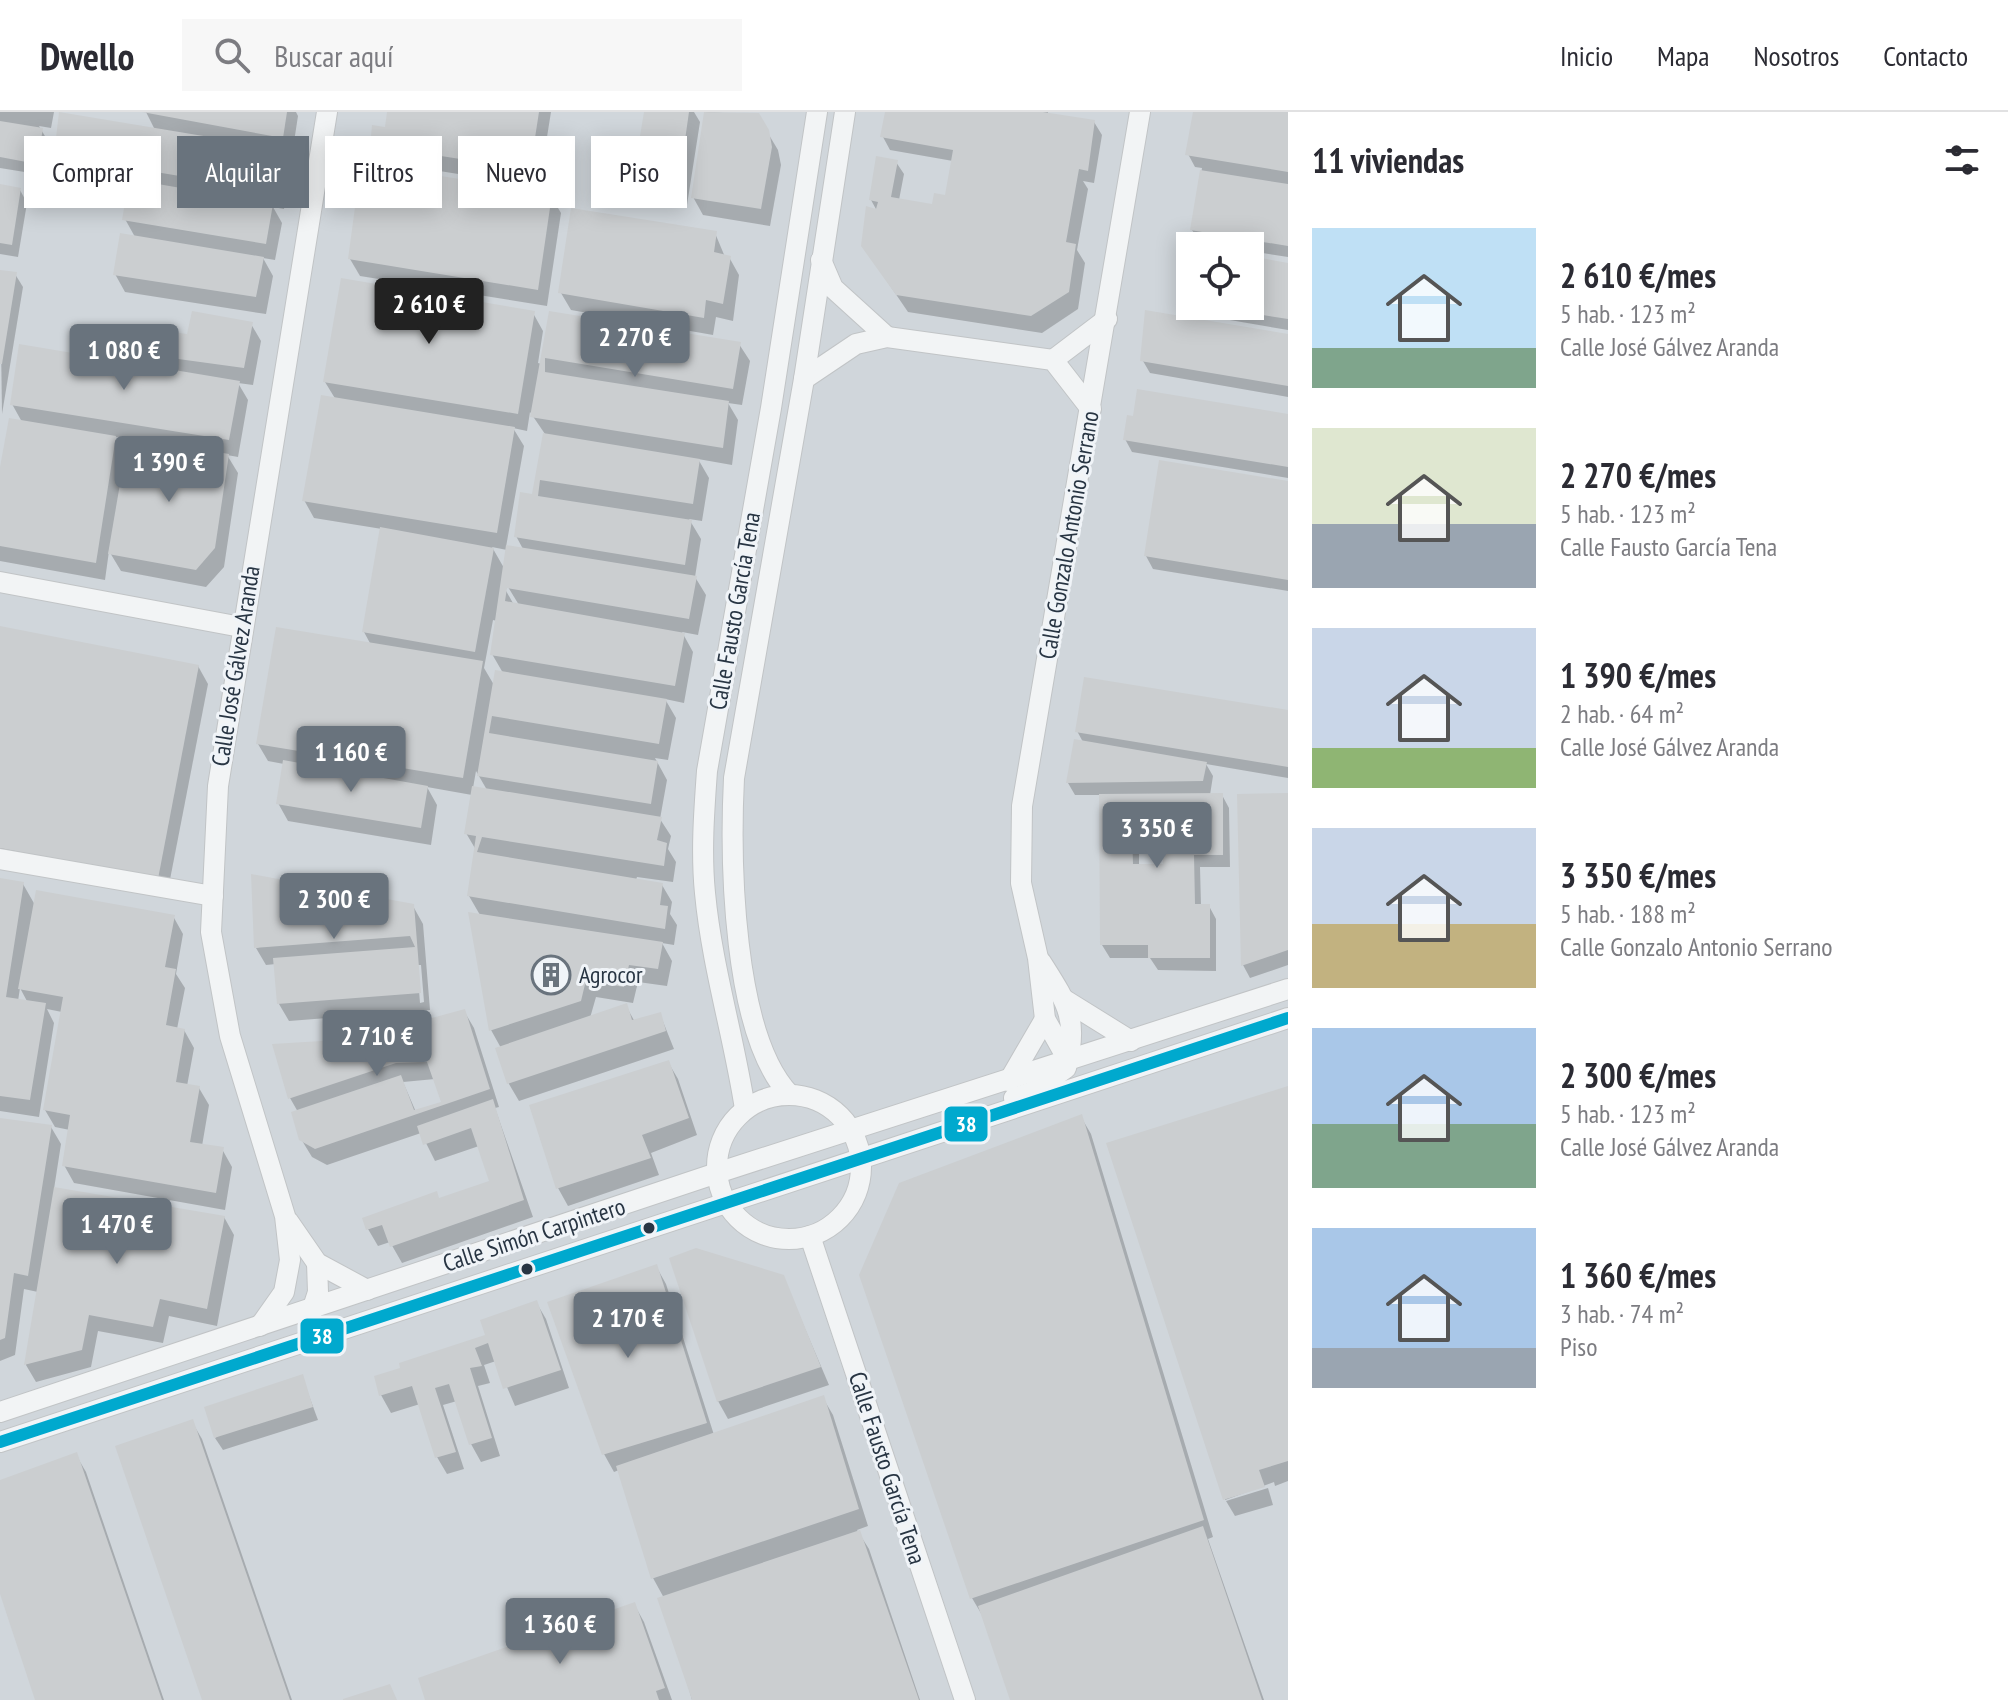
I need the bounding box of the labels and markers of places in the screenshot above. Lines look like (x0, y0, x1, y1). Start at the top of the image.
pin: 2 610 € (355, 278, 503, 346)
pin: 2 270 € (561, 311, 709, 379)
pin: 1 080 € (50, 324, 198, 392)
pin: 1 390 € (95, 436, 243, 504)
pin: 1 160 € (277, 726, 425, 794)
pin: 3 350 € (1083, 802, 1231, 870)
pin: 2 300 € (260, 873, 408, 941)
building icon: Agrocor (530, 954, 572, 996)
place label: Agrocor (579, 959, 643, 990)
pin: 2 710 € (303, 1010, 451, 1078)
pin: 1 470 € (43, 1198, 191, 1266)
unlabelled marker (641, 1220, 657, 1236)
unlabelled marker (519, 1261, 535, 1277)
pin: 2 170 € (554, 1292, 702, 1360)
pin: 1 360 € (486, 1598, 634, 1666)

